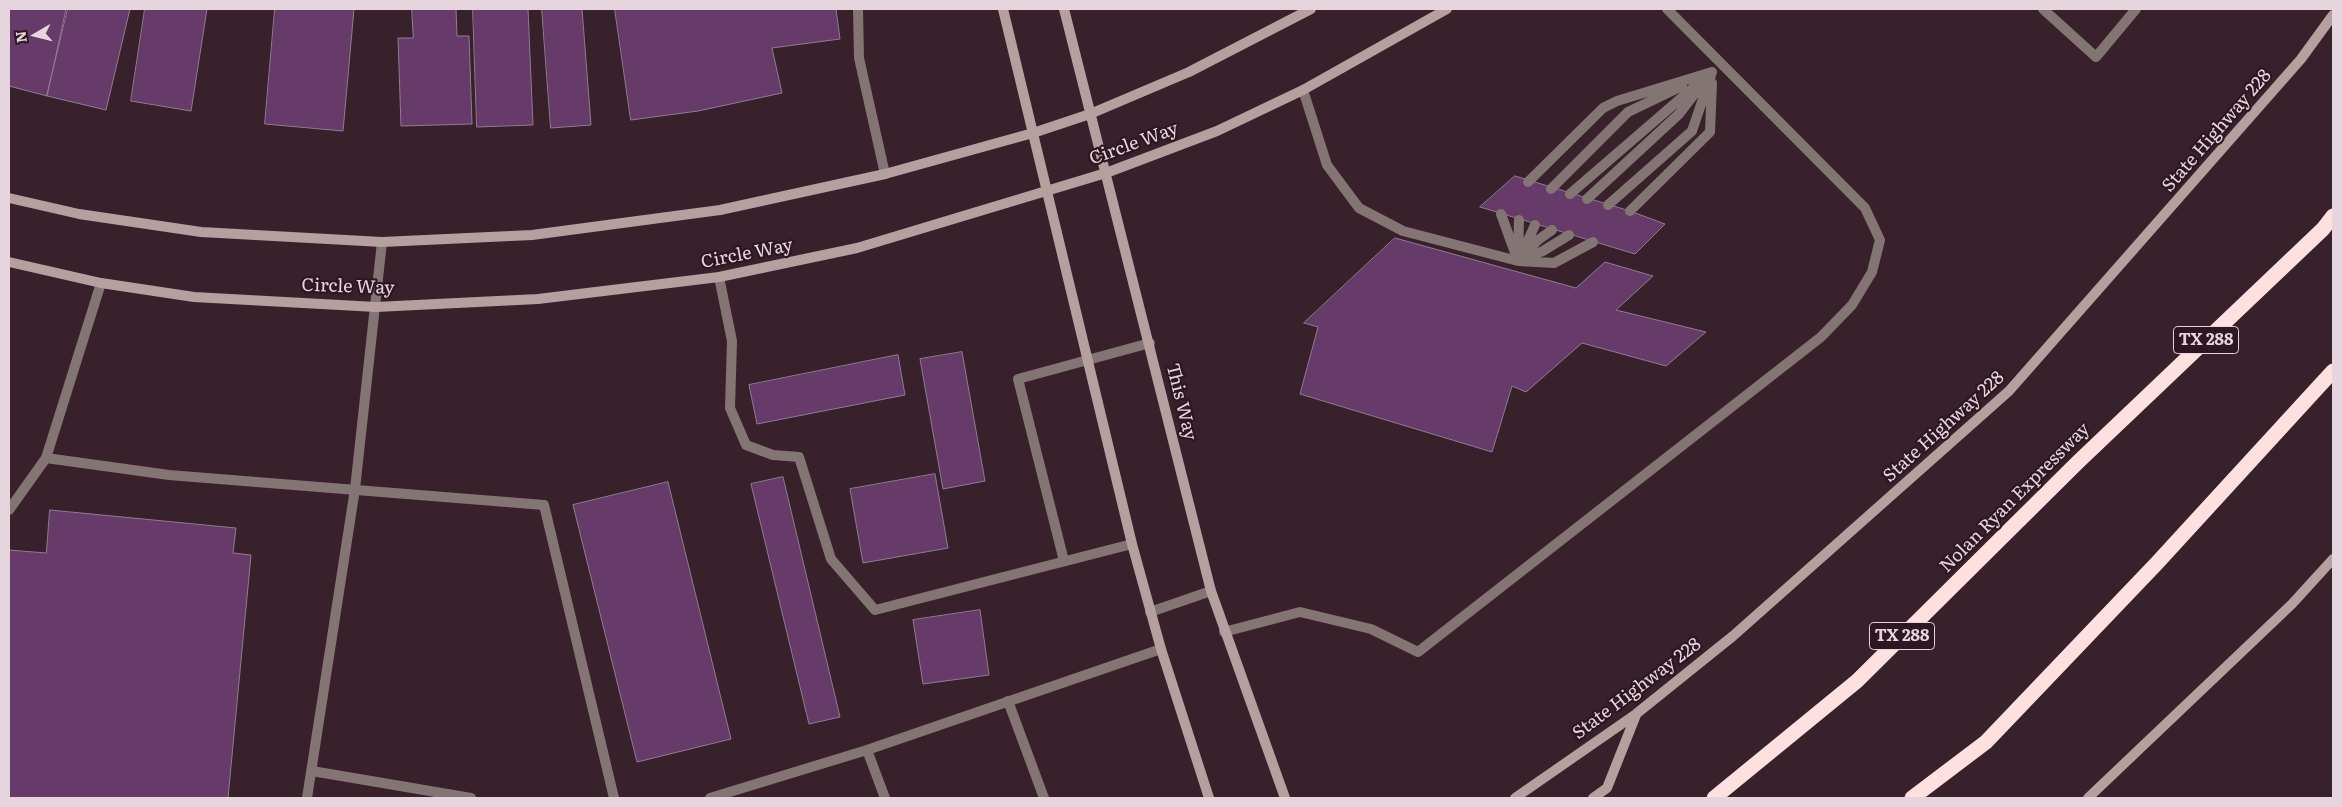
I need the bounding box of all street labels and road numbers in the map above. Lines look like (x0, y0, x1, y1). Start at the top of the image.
street label: State Highway 228 (2158, 65, 2276, 197)
street label: Circle Way (1087, 118, 1181, 170)
street label: Circle Way (699, 235, 795, 273)
street label: Circle Way (301, 275, 395, 299)
road number: TX 288 (2174, 326, 2238, 354)
street label: This Way (1161, 361, 1201, 443)
street label: State Highway 228 (1879, 367, 2009, 487)
street label: Nolan Ryan Expressway (1936, 419, 2094, 577)
road number: TX 288 (1870, 622, 1934, 650)
street label: State Highway 228 (1568, 634, 1706, 744)

